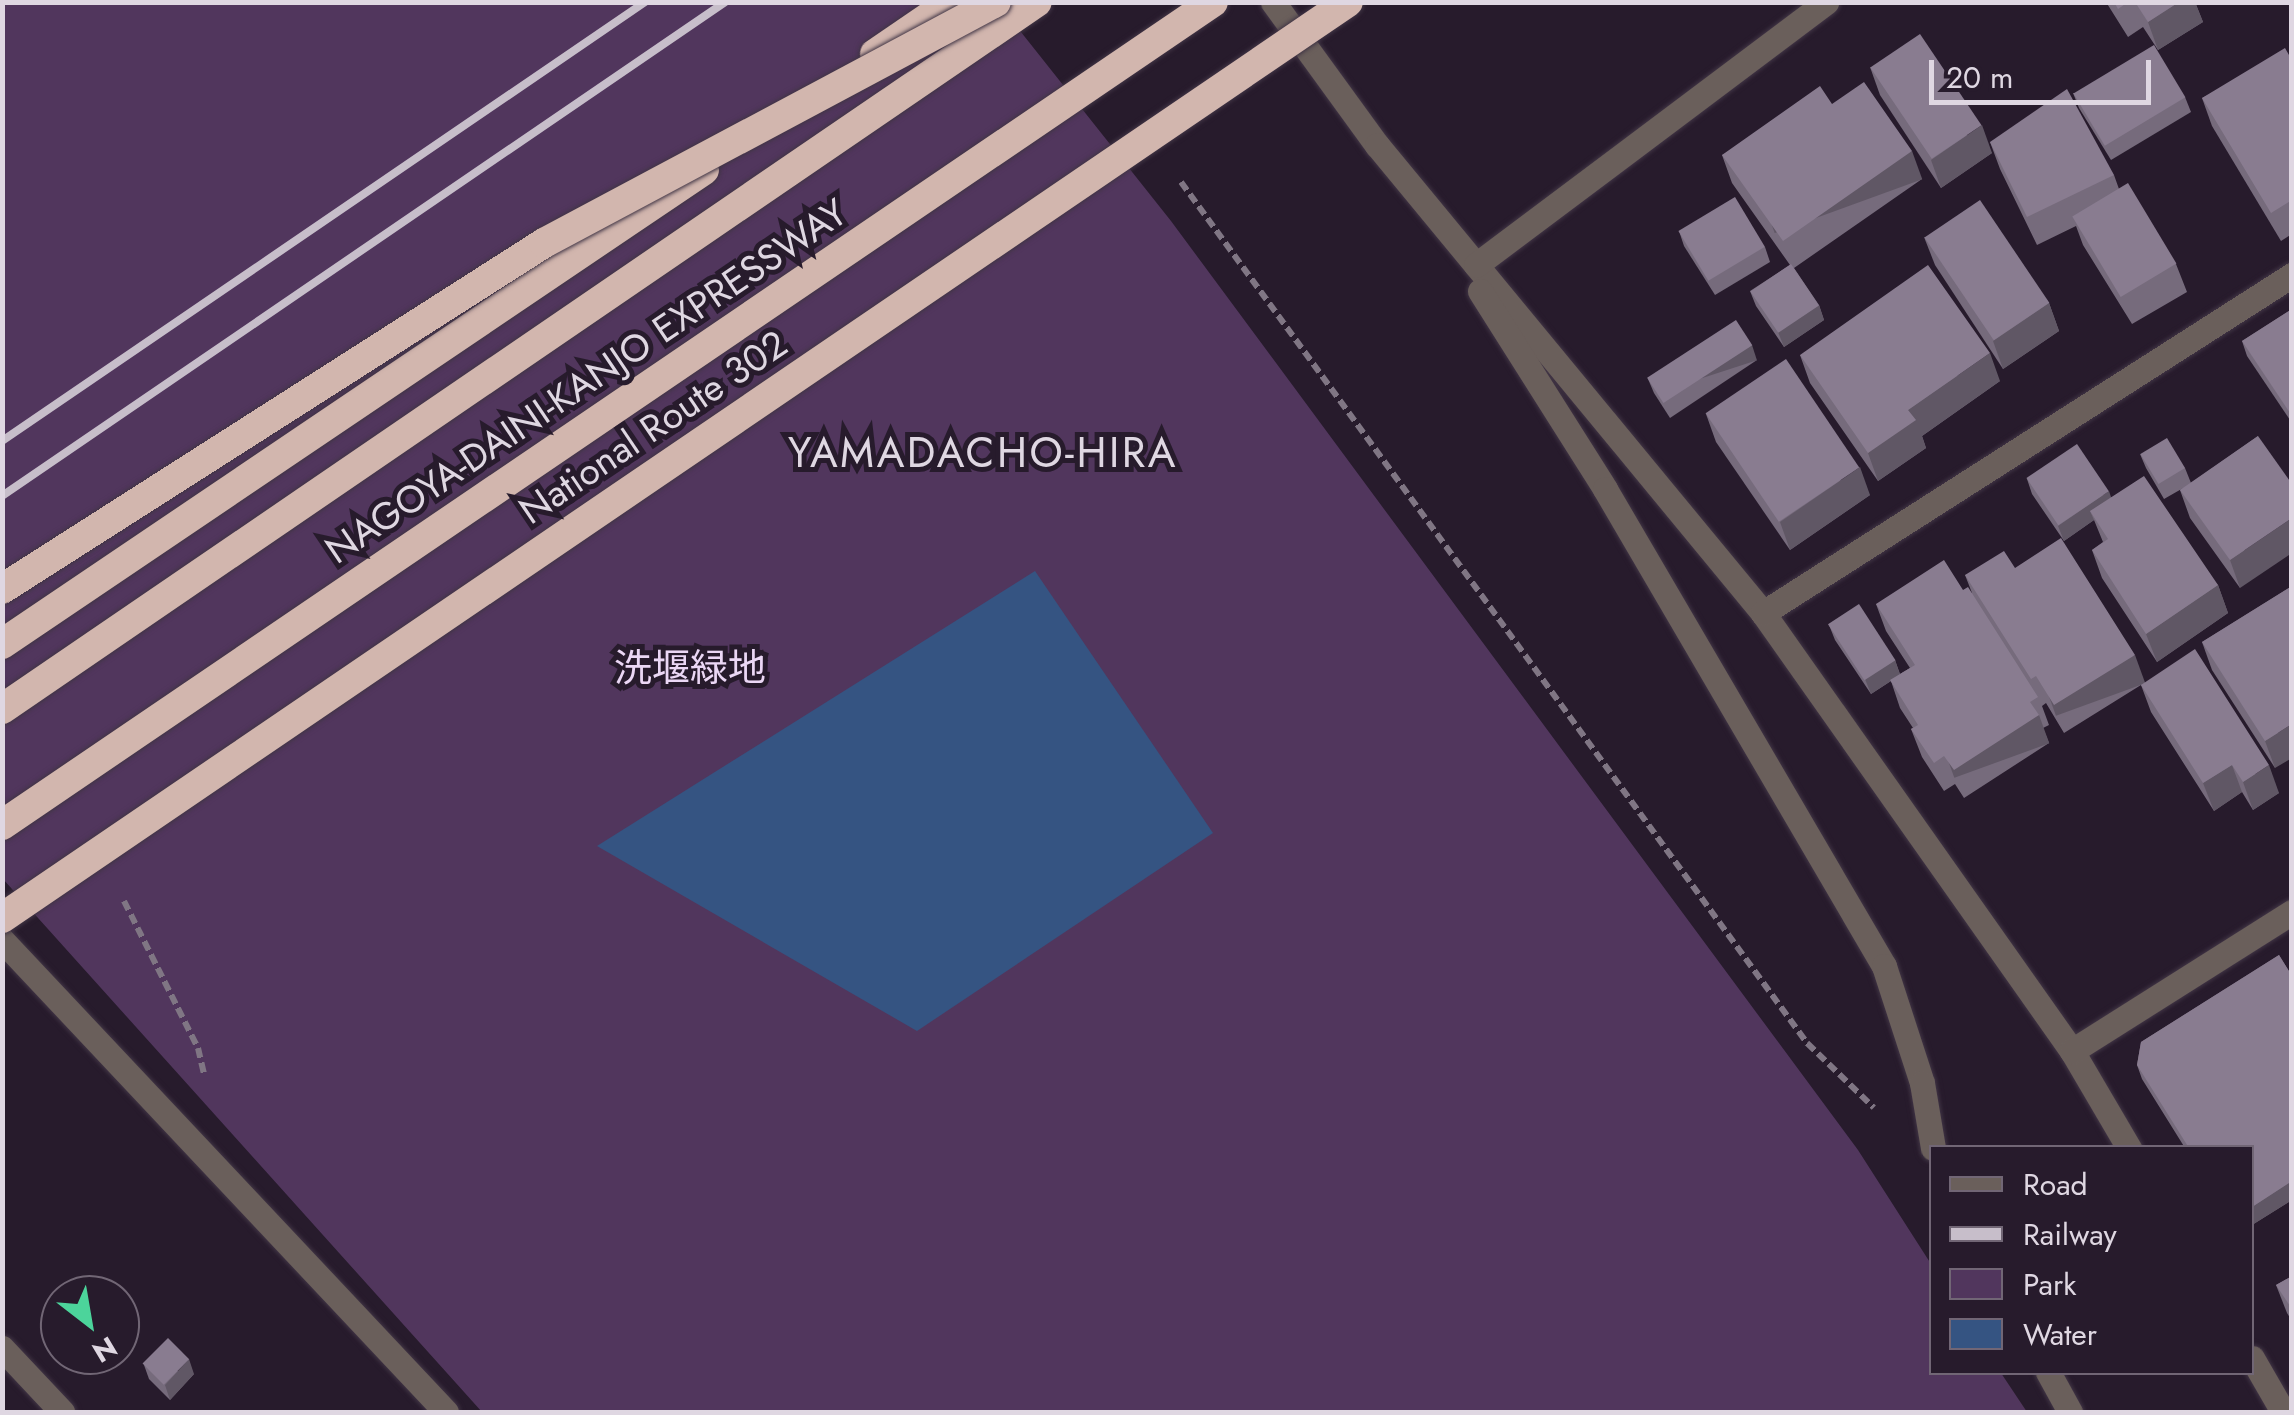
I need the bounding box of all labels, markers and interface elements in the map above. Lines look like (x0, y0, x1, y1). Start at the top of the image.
scale bar (1934, 40, 2156, 102)
text: 20 m (1946, 56, 2013, 99)
street label: NAGOYA-DAINI-KANJO EXPRESSWAY (317, 189, 855, 573)
street label: National Route 302 (510, 321, 796, 533)
district label: YAMADACHO-HIRA (788, 428, 1178, 478)
park label: 洗堰緑地 (614, 645, 766, 691)
legend (1929, 1145, 2254, 1375)
text: Road (2023, 1163, 2088, 1206)
text: Railway (2023, 1213, 2117, 1256)
text: Park (2023, 1263, 2076, 1306)
north arrow (40, 1275, 140, 1375)
text: Water (2023, 1313, 2097, 1356)
text: N (85, 1326, 125, 1373)

